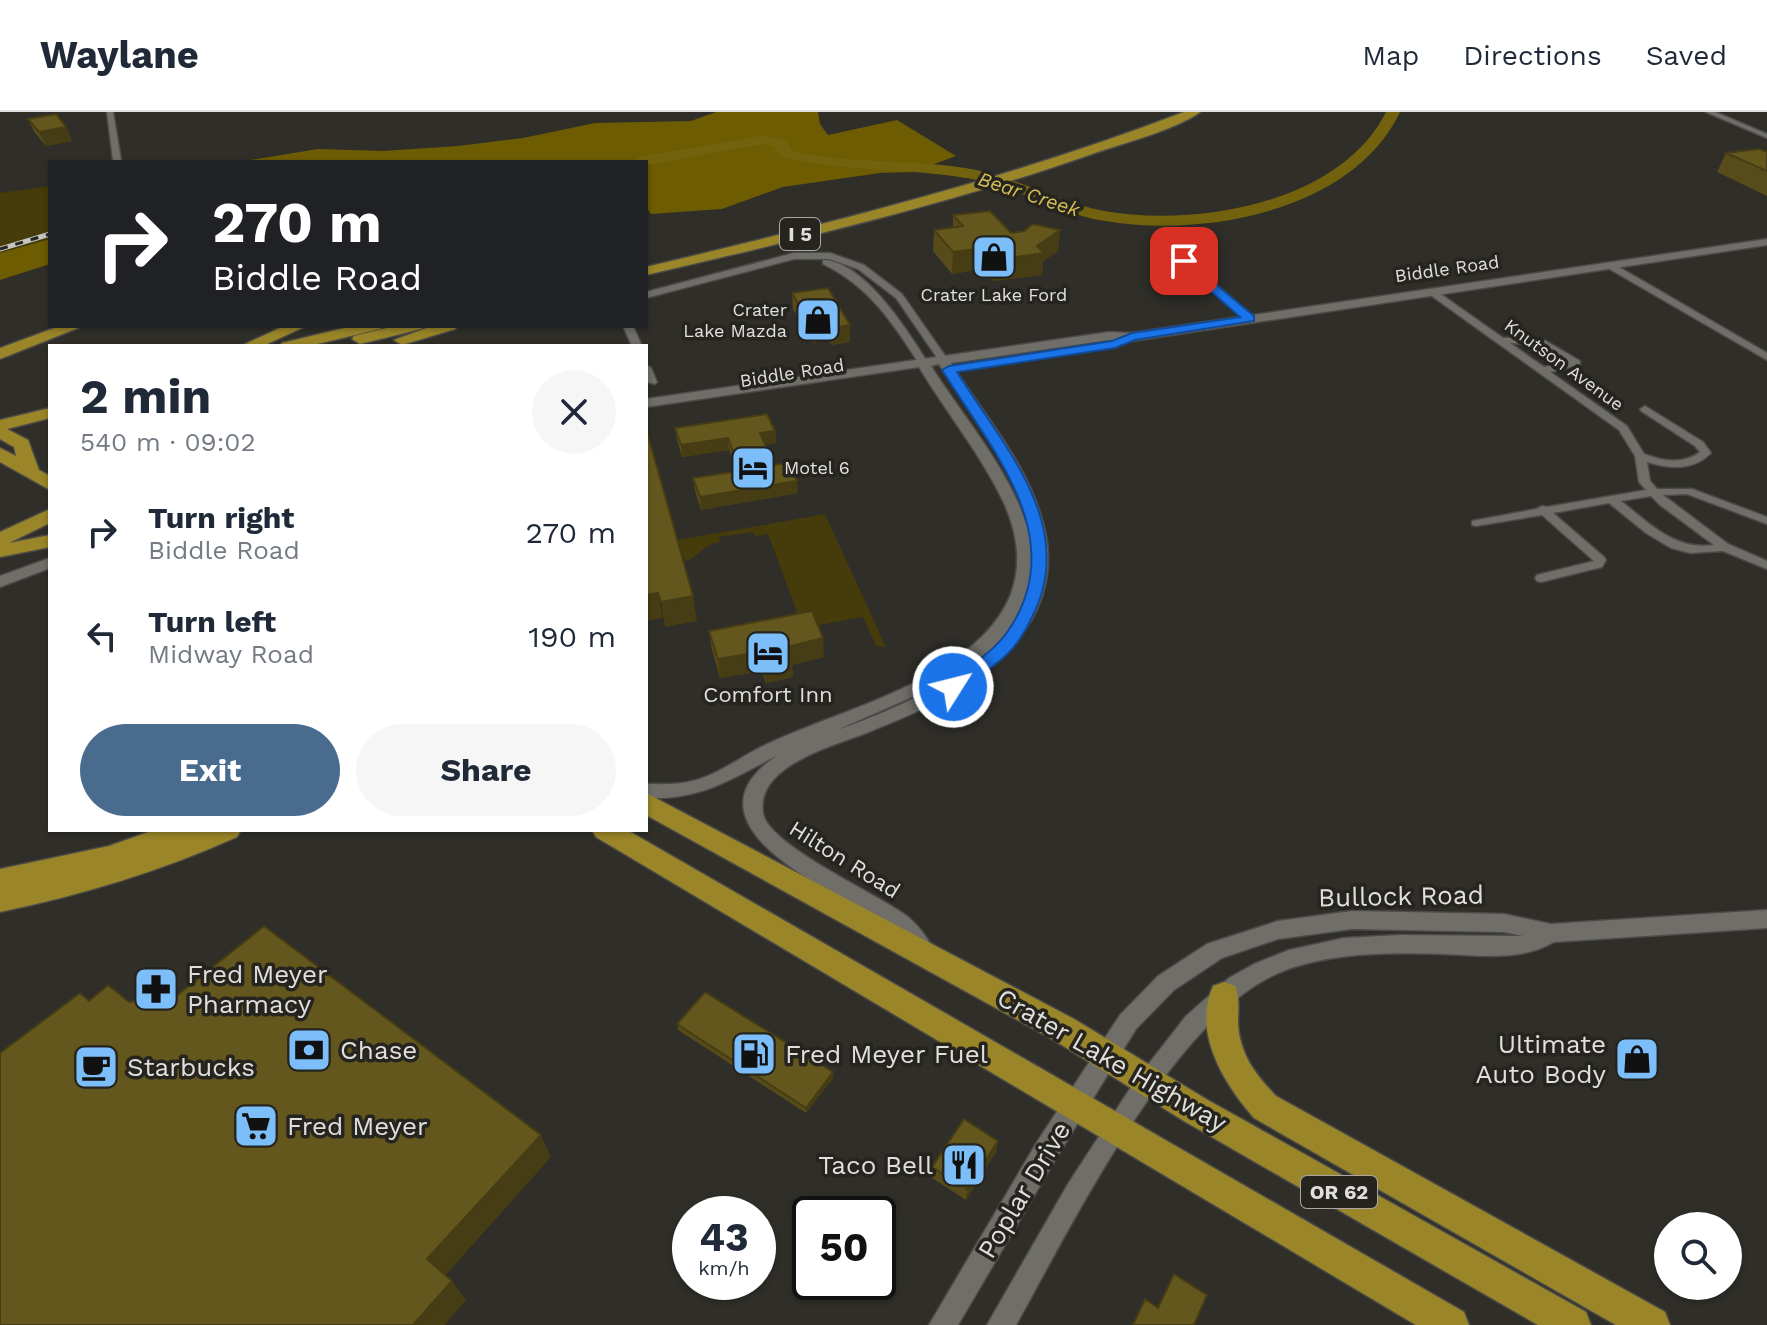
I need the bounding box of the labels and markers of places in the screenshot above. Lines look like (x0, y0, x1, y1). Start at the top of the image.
pin (1150, 227, 1218, 295)
shop icon: Crater Lake Ford (970, 233, 1018, 281)
place label: Crater Lake Ford (921, 284, 1067, 305)
shop icon: Crater Lake Mazda (794, 296, 842, 344)
place label: Crater Lake Mazda (683, 299, 787, 341)
hotel icon: Motel 6 (729, 444, 777, 492)
place label: Motel 6 (784, 457, 850, 478)
hotel icon: Comfort Inn (744, 629, 792, 677)
place label: Comfort Inn (703, 682, 833, 707)
place label: Fred Meyer Pharmacy (187, 959, 328, 1019)
pharmacy icon: Fred Meyer Pharmacy (132, 965, 180, 1013)
bank icon: Chase (285, 1026, 333, 1074)
place label: Ultimate Auto Body (1475, 1029, 1607, 1089)
fuel station icon: Fred Meyer Fuel (730, 1030, 778, 1078)
place label: Chase (340, 1035, 417, 1065)
shop icon: Ultimate Auto Body (1613, 1035, 1661, 1083)
place label: Fred Meyer Fuel (785, 1039, 988, 1069)
cafe icon: Starbucks (72, 1043, 120, 1091)
place label: Starbucks (127, 1052, 255, 1082)
supermarket icon: Fred Meyer (232, 1102, 280, 1150)
place label: Fred Meyer (287, 1111, 428, 1141)
restaurant icon: Taco Bell (940, 1141, 988, 1189)
place label: Taco Bell (818, 1150, 933, 1180)

